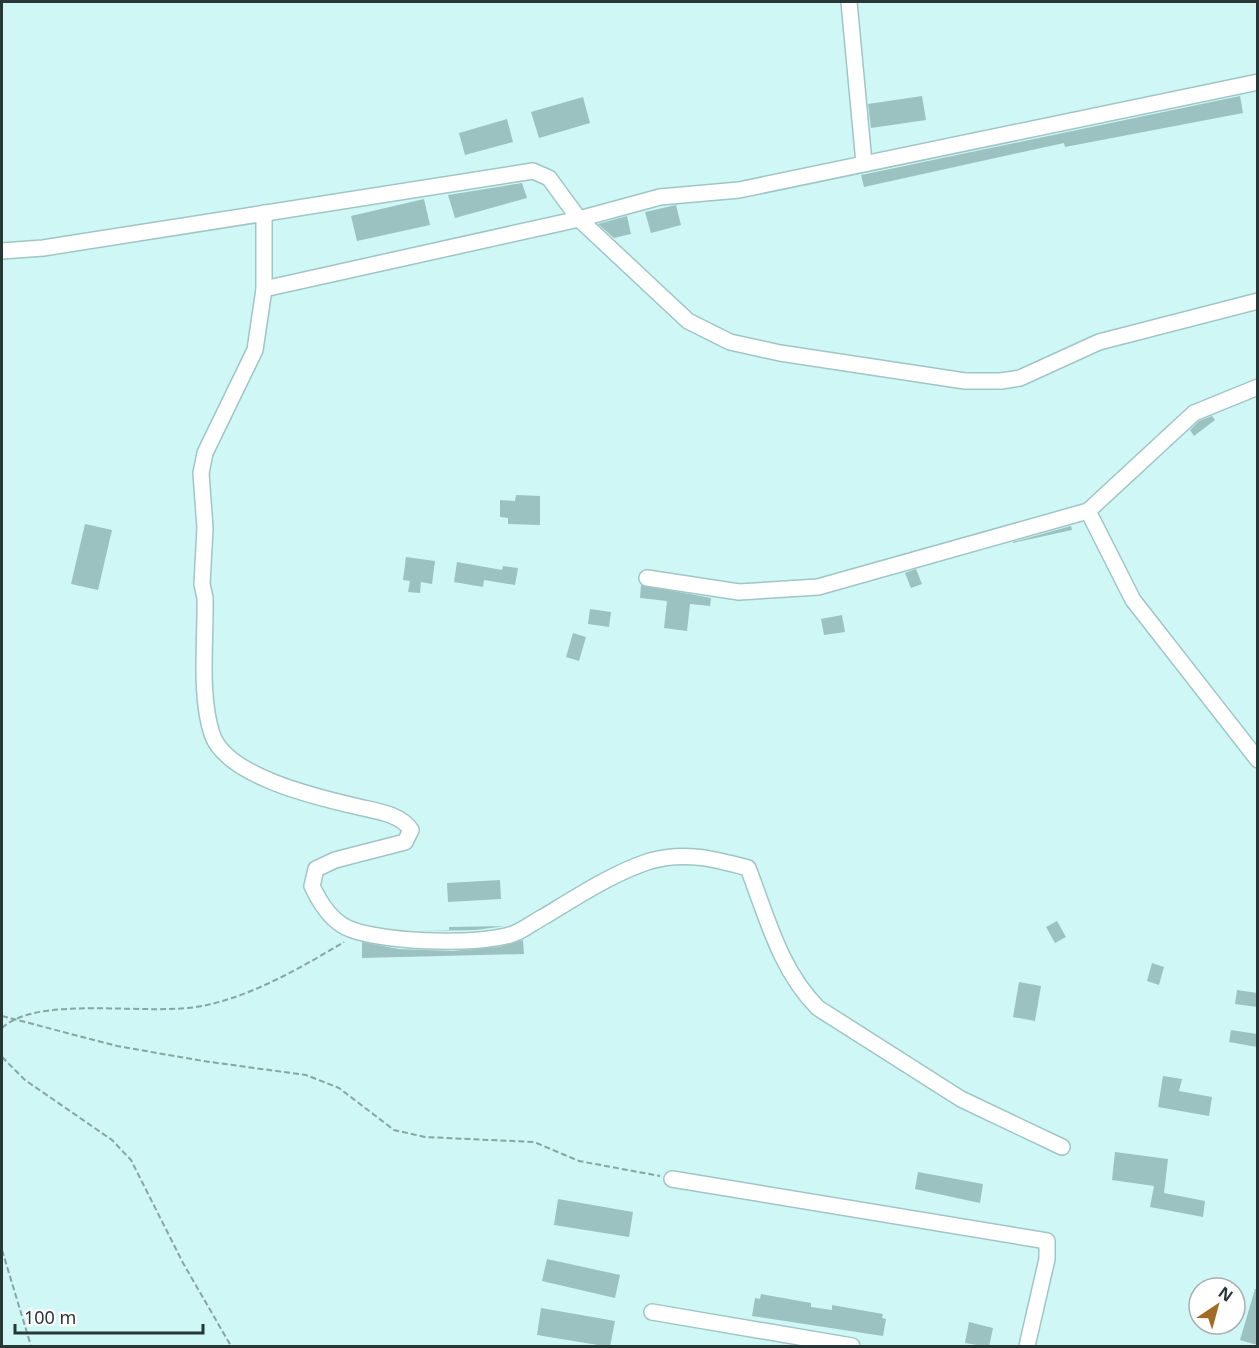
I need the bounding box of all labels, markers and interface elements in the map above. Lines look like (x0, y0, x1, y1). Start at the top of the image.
north arrow (1187, 1276, 1247, 1336)
text: N (1214, 1281, 1238, 1307)
scale bar (15, 1297, 202, 1335)
text: 100 m (24, 1305, 76, 1329)

